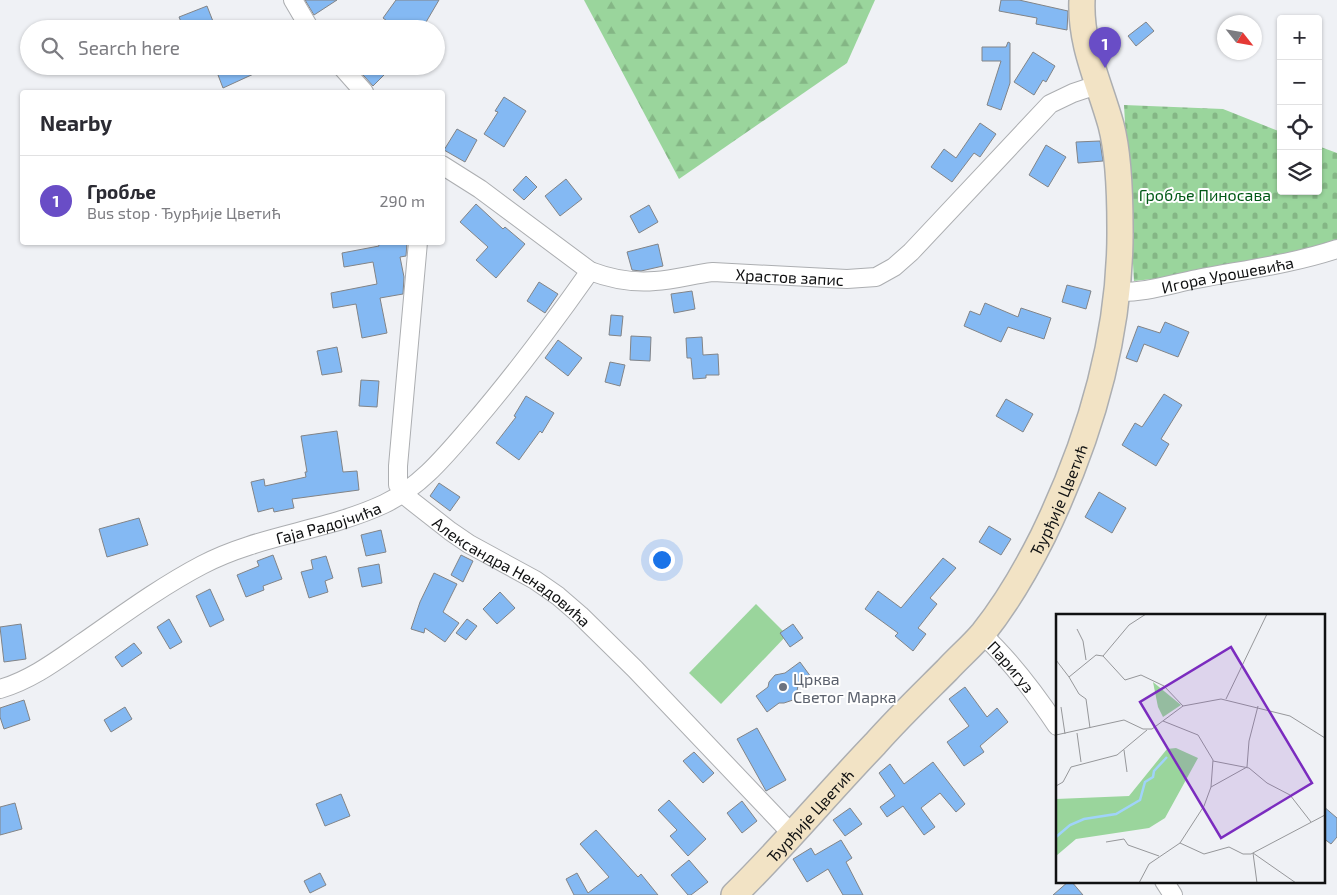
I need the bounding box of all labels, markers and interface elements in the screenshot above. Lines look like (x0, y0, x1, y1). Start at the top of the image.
north arrow (1217, 15, 1262, 60)
map controls (1277, 15, 1322, 195)
button: + (1277, 15, 1322, 60)
search box (20, 20, 445, 75)
pin: 1 (1089, 27, 1121, 68)
icon: search (38, 34, 66, 62)
text: Search here (78, 36, 180, 59)
button: − (1277, 60, 1322, 105)
button: locate (1277, 105, 1322, 150)
text: Nearby (40, 110, 112, 135)
button: layers (1277, 150, 1322, 195)
text: Гробље (87, 180, 156, 203)
park label: Гробље Пиносава (1139, 185, 1271, 204)
text: 1 (53, 191, 59, 210)
text: 290 m (380, 191, 425, 210)
text: Bus stop · Ђурђије Цветић (87, 203, 281, 222)
street label: Игора Урошевића (1159, 252, 1295, 296)
street label: Храстов запис (735, 264, 844, 288)
street label: Ђурђије Цветић (1025, 441, 1090, 559)
street label: Гаја Радојчића (274, 497, 384, 547)
street label: Александра Ненадовића (430, 512, 595, 630)
your location (649, 547, 675, 573)
inset map (1056, 614, 1324, 882)
street label: Паригуз (984, 636, 1039, 696)
place label: Црква Светог Марка (793, 669, 897, 706)
marker: Црква Светог Марка (777, 681, 789, 693)
street label: Ђурђије Цветић (762, 764, 857, 866)

